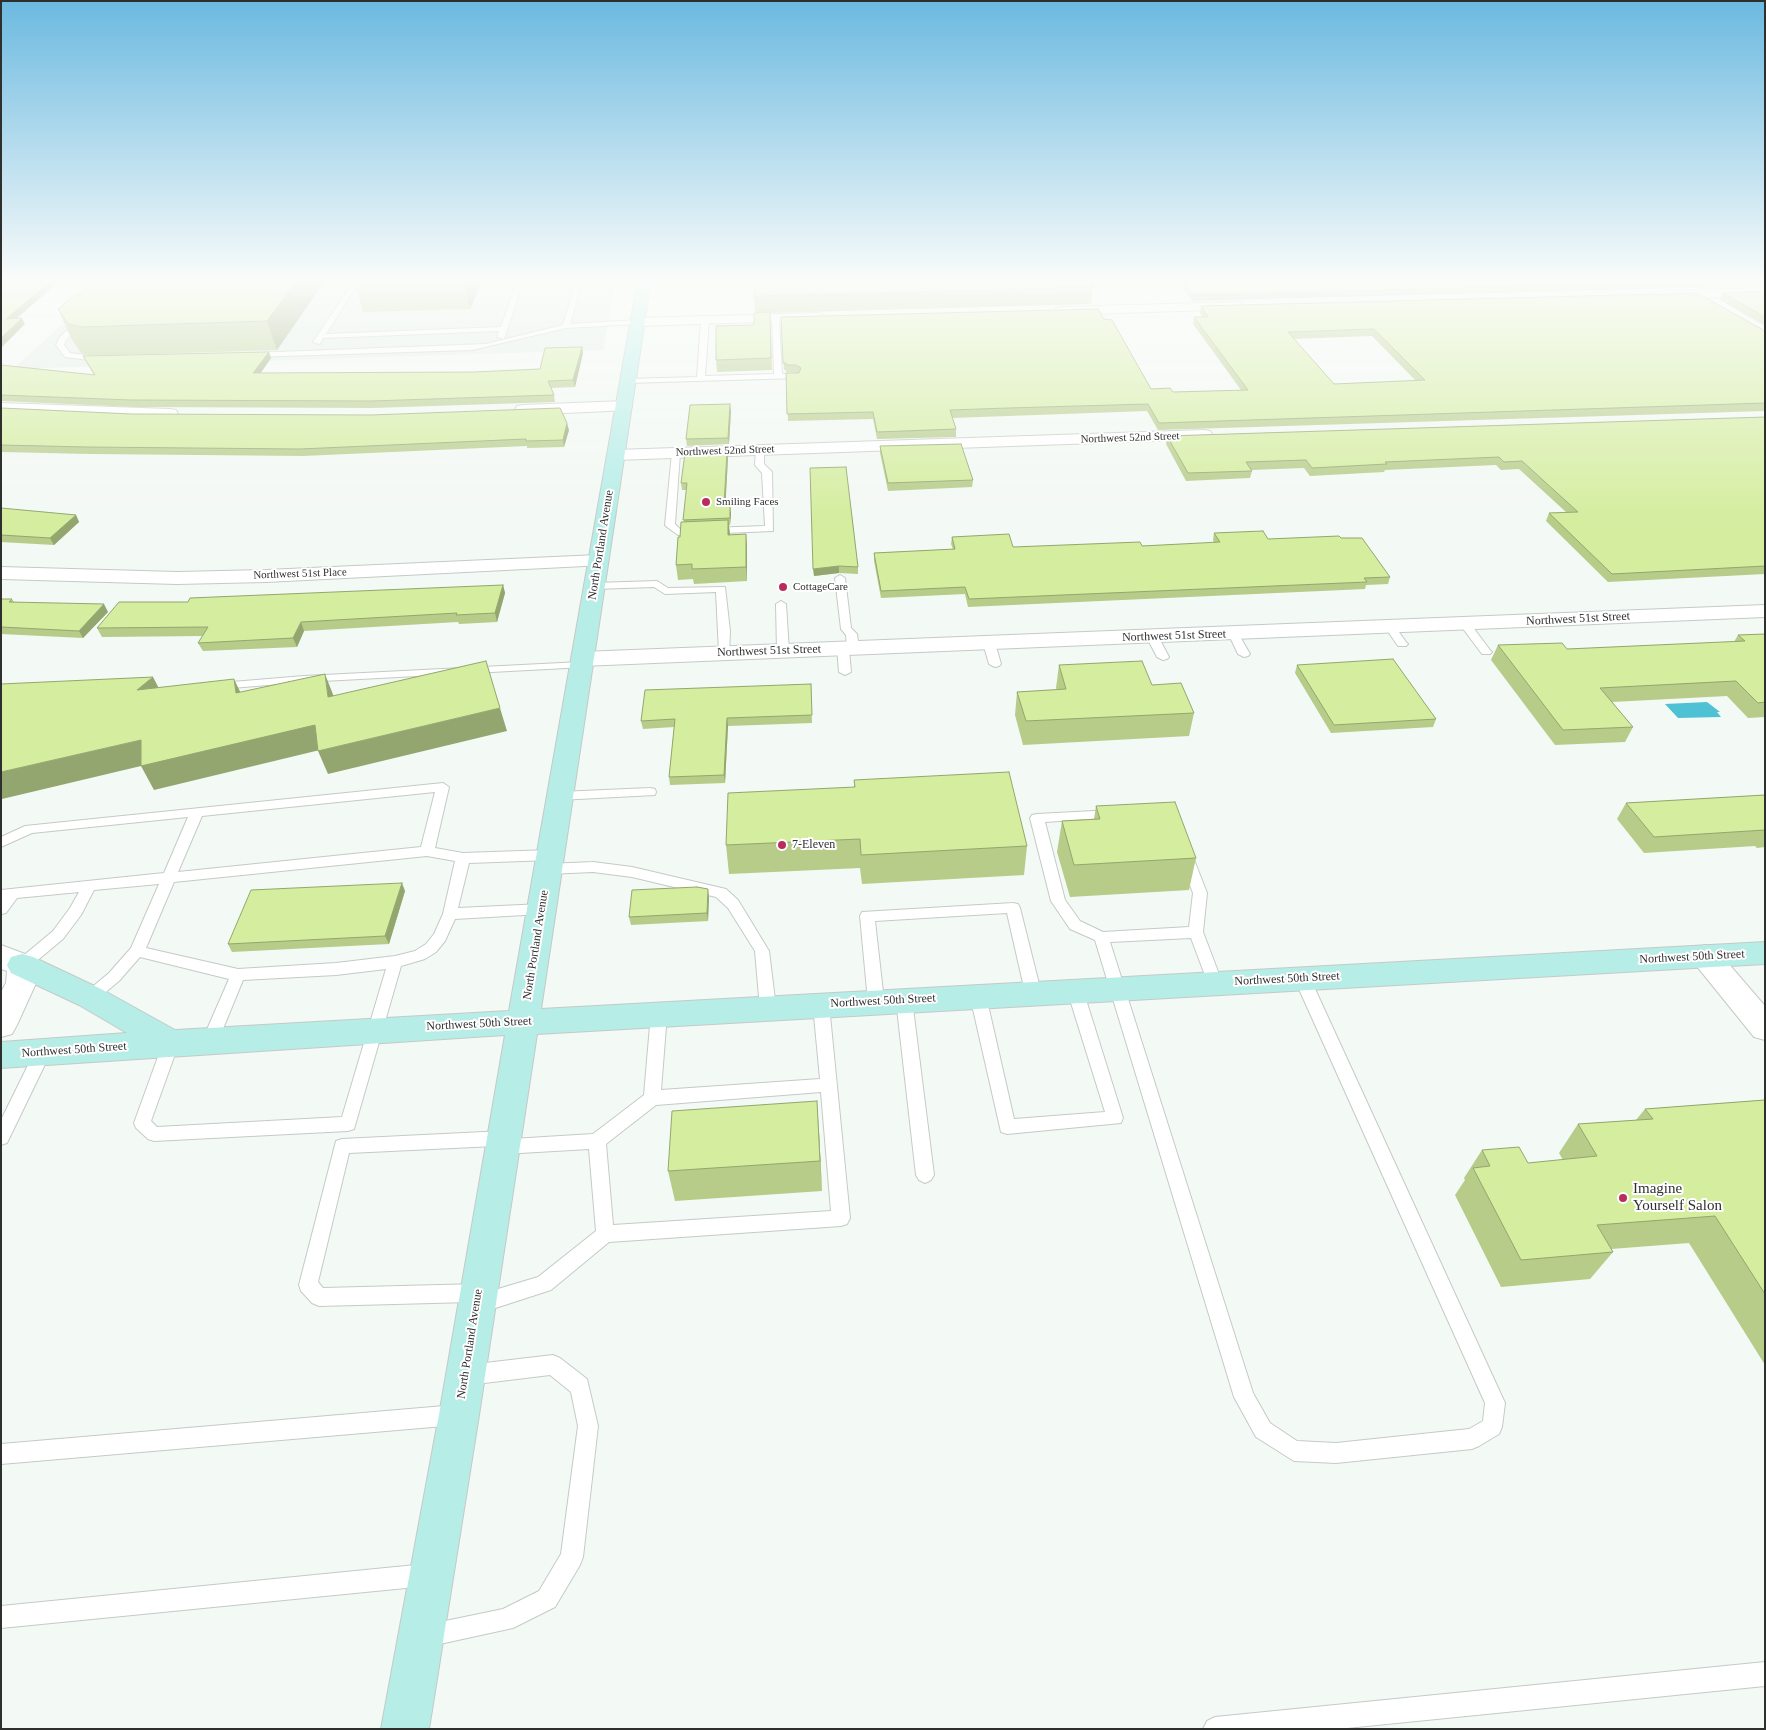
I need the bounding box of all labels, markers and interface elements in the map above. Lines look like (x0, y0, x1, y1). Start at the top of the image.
street label: Northwest 52nd Street (1080, 430, 1180, 446)
street label: Northwest 52nd Street (675, 443, 775, 459)
street label: North Portland Avenue (585, 489, 617, 601)
place label: Smiling Faces (716, 495, 779, 509)
marker: Smiling Faces (700, 496, 712, 508)
street label: Northwest 51st Place (253, 566, 347, 582)
place label: CottageCare (793, 580, 848, 594)
marker: CottageCare (777, 581, 789, 593)
street label: Northwest 51st Street (1526, 609, 1630, 629)
street label: Northwest 51st Street (1122, 627, 1226, 645)
street label: Northwest 51st Street (717, 642, 821, 660)
place label: 7-Eleven (792, 838, 835, 852)
marker: 7-Eleven (776, 839, 788, 851)
street label: North Portland Avenue (520, 889, 552, 1001)
street label: Northwest 50th Street (1639, 947, 1745, 967)
street label: Northwest 50th Street (1234, 969, 1340, 989)
street label: Northwest 50th Street (830, 991, 936, 1011)
street label: Northwest 50th Street (426, 1014, 532, 1034)
street label: Northwest 50th Street (21, 1039, 127, 1061)
place label: Imagine Yourself Salon (1633, 1180, 1722, 1215)
marker: Imagine Yourself Salon (1617, 1192, 1629, 1204)
street label: North Portland Avenue (454, 1288, 486, 1400)

